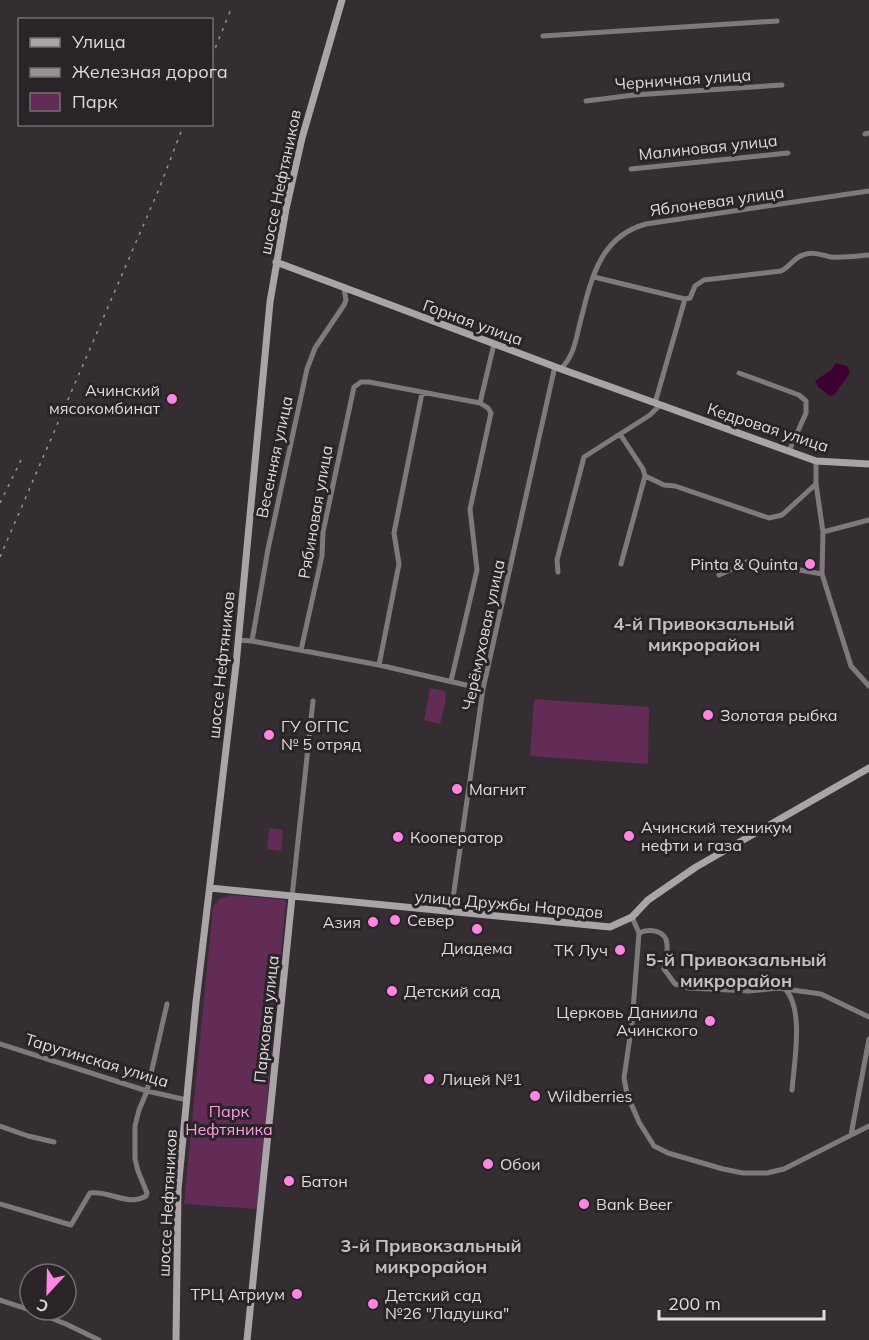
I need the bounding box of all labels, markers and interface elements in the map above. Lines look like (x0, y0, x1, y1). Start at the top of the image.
legend (18, 18, 213, 126)
text: Улица (71, 30, 126, 53)
text: Железная дорога (72, 60, 228, 83)
street label: Черничная улица (614, 64, 752, 94)
text: Парк (72, 90, 118, 113)
street label: шоссе Нефтяников (255, 108, 305, 256)
street label: Малиновая улица (638, 130, 778, 164)
street label: Яблоневая улица (648, 182, 786, 220)
street label: Горная улица (420, 295, 526, 349)
place label: Ачинский мясокомбинат (49, 380, 161, 418)
marker: Ачинский мясокомбинат (165, 392, 179, 406)
street label: Весенняя улица (251, 394, 297, 520)
street label: Кедровая улица (705, 398, 831, 456)
street label: Рябиновая улица (293, 444, 337, 580)
place label: Pinta & Quinta (690, 554, 798, 574)
marker: Pinta & Quinta (803, 557, 817, 571)
street label: Черёмуховая улица (457, 558, 509, 712)
street label: шоссе Нефтяников (203, 590, 239, 740)
district label: 4-й Привокзальный микрорайон (613, 612, 795, 656)
place label: Золотая рыбка (720, 705, 838, 725)
marker: Золотая рыбка (701, 708, 715, 722)
place label: ГУ ОГПС № 5 отряд (281, 716, 361, 754)
marker: ГУ ОГПС № 5 отряд (262, 728, 276, 742)
place label: Магнит (469, 779, 527, 799)
marker: Магнит (450, 782, 464, 796)
place label: Ачинский техникум нефти и газа (641, 817, 792, 855)
place label: Кооператор (410, 827, 503, 847)
marker: Ачинский техникум нефти и газа (622, 829, 636, 843)
marker: Кооператор (391, 830, 405, 844)
street label: улица Дружбы Народов (414, 886, 604, 922)
place label: Север (407, 910, 454, 930)
place label: Азия (323, 912, 361, 932)
marker: Север (388, 913, 402, 927)
marker: Азия (366, 915, 380, 929)
marker: Диадема (470, 922, 484, 936)
place label: Диадема (441, 938, 513, 958)
place label: ТК Луч (554, 940, 608, 960)
marker: ТК Луч (613, 943, 627, 957)
district label: 5-й Привокзальный микрорайон (645, 948, 827, 992)
street label: Парковая улица (249, 954, 283, 1084)
place label: Детский сад (404, 981, 501, 1001)
marker: Детский сад (385, 984, 399, 998)
place label: Церковь Даниила Ачинского (556, 1002, 698, 1040)
marker: Церковь Даниила Ачинского (703, 1014, 717, 1028)
street label: Тарутинская улица (23, 1029, 171, 1091)
place label: Лицей №1 (441, 1069, 522, 1089)
marker: Лицей №1 (422, 1072, 436, 1086)
place label: Wildberries (547, 1086, 632, 1106)
marker: Wildberries (528, 1089, 542, 1103)
park label: Парк Нефтяника (185, 1101, 273, 1139)
street label: шоссе Нефтяников (153, 1129, 181, 1277)
place label: Обои (500, 1154, 540, 1174)
marker: Обои (481, 1157, 495, 1171)
place label: Батон (301, 1171, 348, 1191)
marker: Батон (282, 1174, 296, 1188)
place label: Bank Beer (596, 1194, 673, 1214)
marker: Bank Beer (577, 1197, 591, 1211)
district label: 3-й Привокзальный микрорайон (340, 1234, 522, 1278)
north arrow (18, 1262, 78, 1322)
scale bar (659, 1283, 824, 1321)
place label: ТРЦ Атриум (191, 1284, 285, 1304)
place label: Детский сад №26 "Ладушка" (385, 1285, 509, 1323)
marker: ТРЦ Атриум (290, 1287, 304, 1301)
text: 200 m (668, 1292, 721, 1315)
text: С (34, 1295, 51, 1317)
marker: Детский сад №26 "Ладушка" (366, 1297, 380, 1311)

